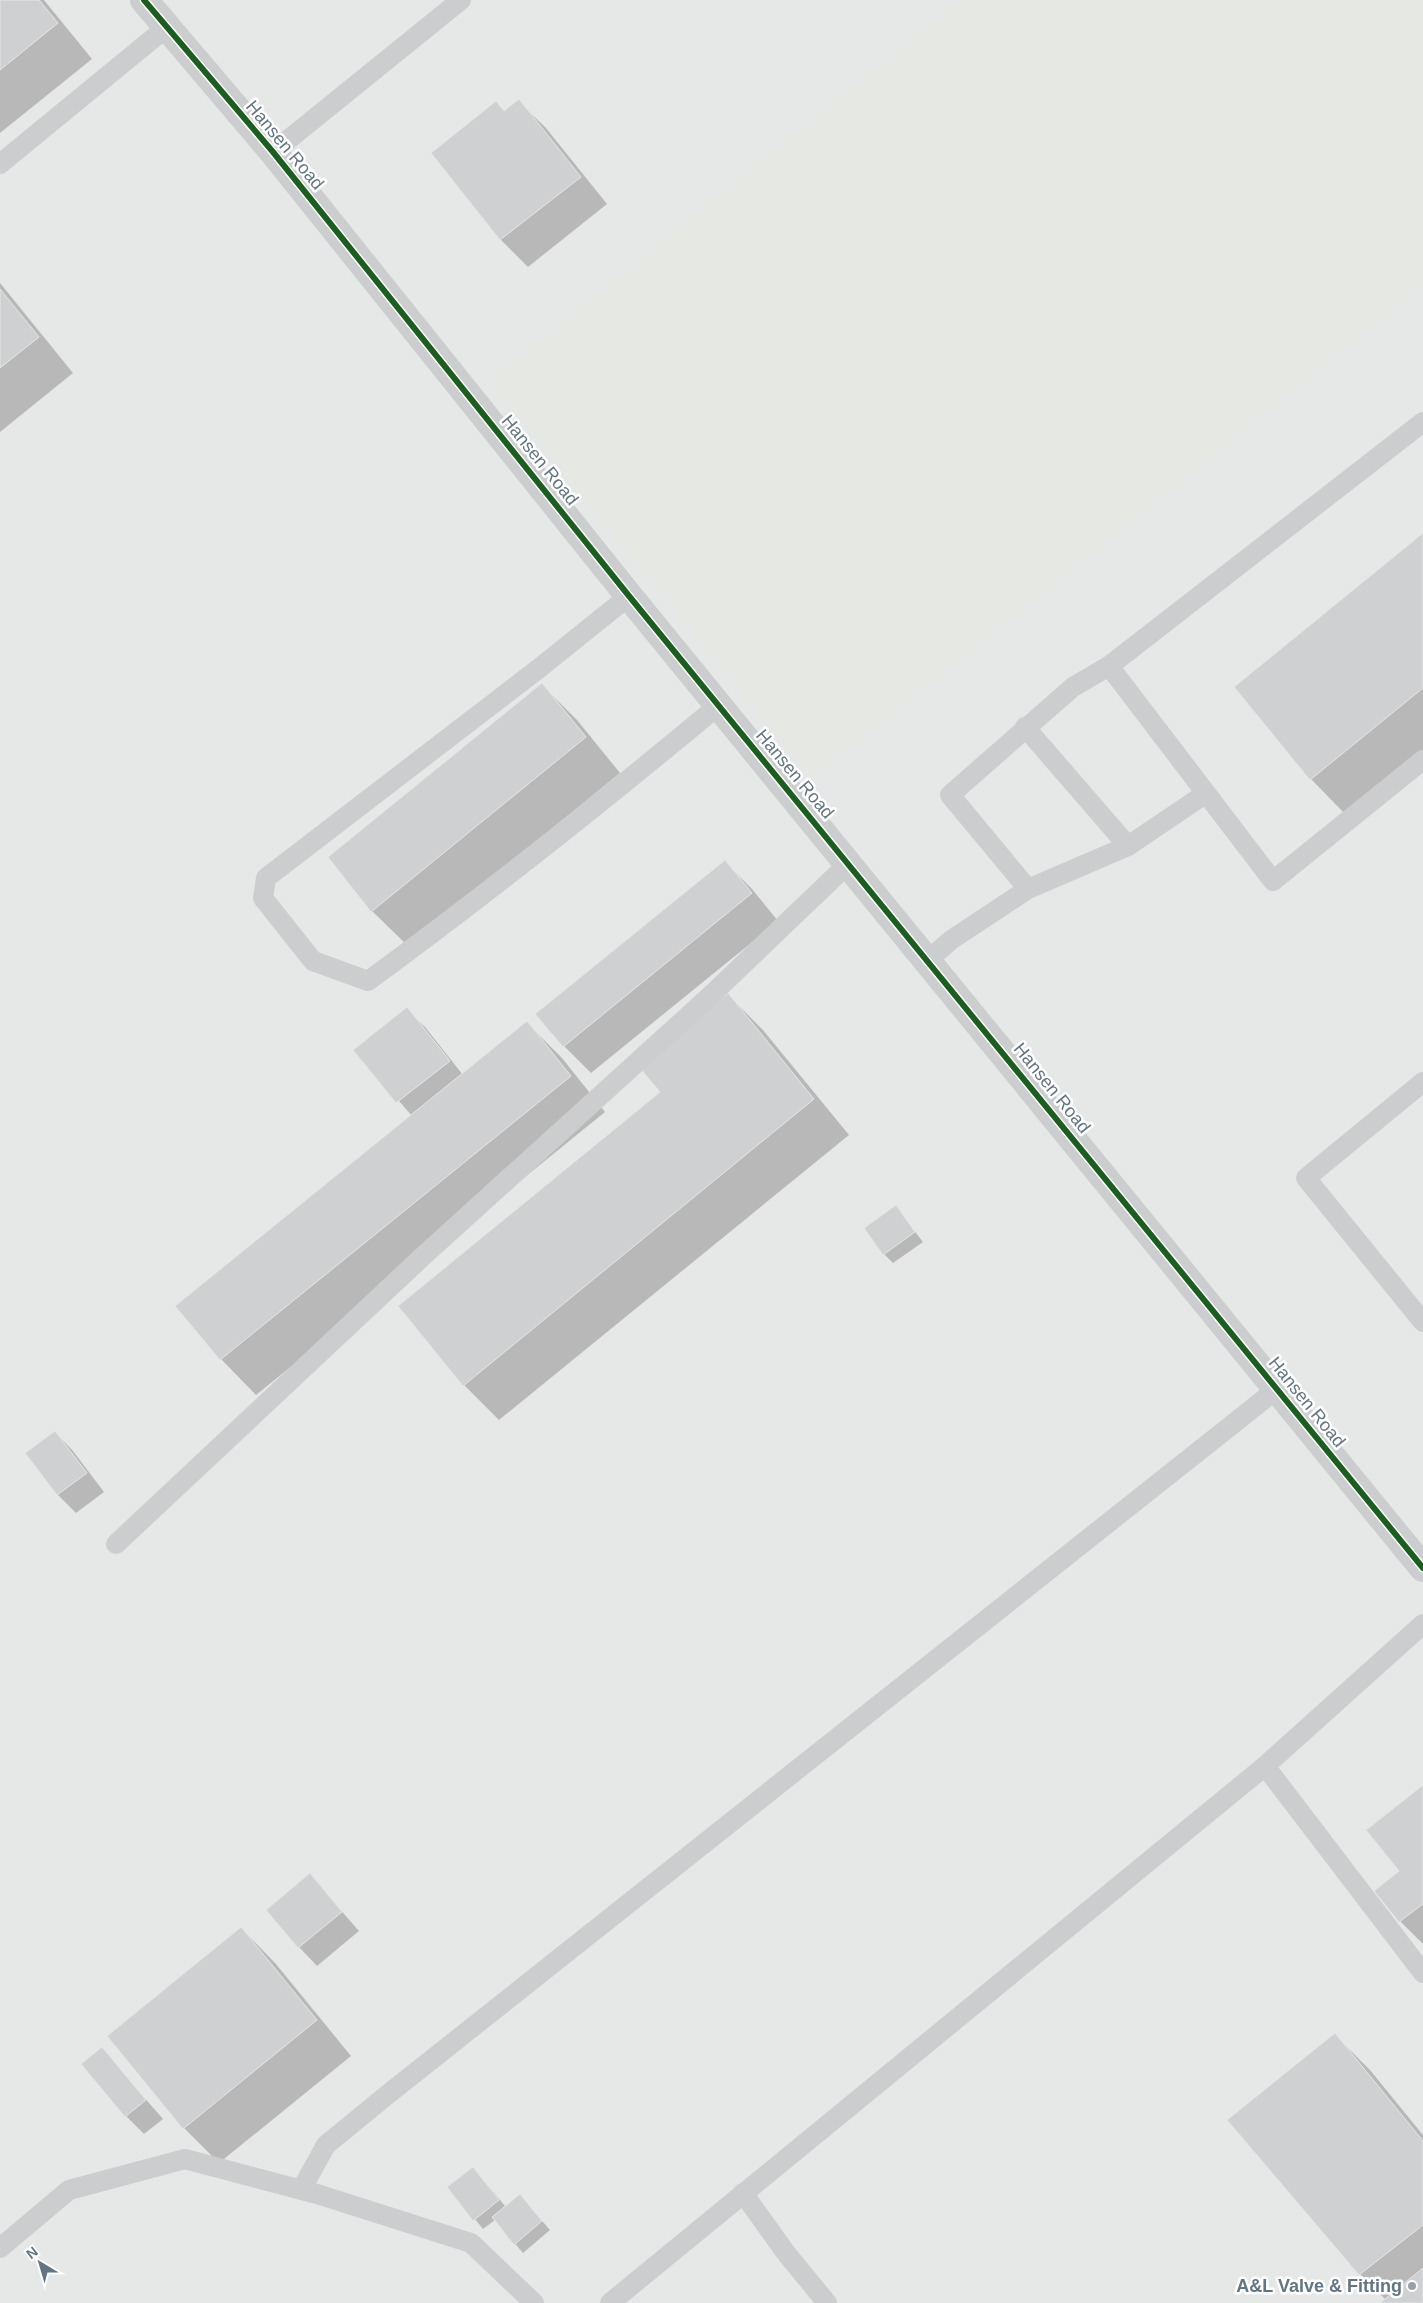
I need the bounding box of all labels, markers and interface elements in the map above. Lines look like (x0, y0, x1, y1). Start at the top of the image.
street label: Hansen Road (242, 96, 328, 194)
street label: Hansen Road (498, 411, 582, 509)
street label: Hansen Road (752, 725, 838, 823)
street label: Hansen Road (1010, 1039, 1094, 1137)
street label: Hansen Road (1265, 1353, 1349, 1451)
north arrow (15, 2238, 65, 2288)
text: N (23, 2243, 41, 2262)
place label: A&L Valve & Fitting (1236, 2276, 1402, 2296)
marker: A&L Valve & Fitting (1406, 2280, 1418, 2292)

